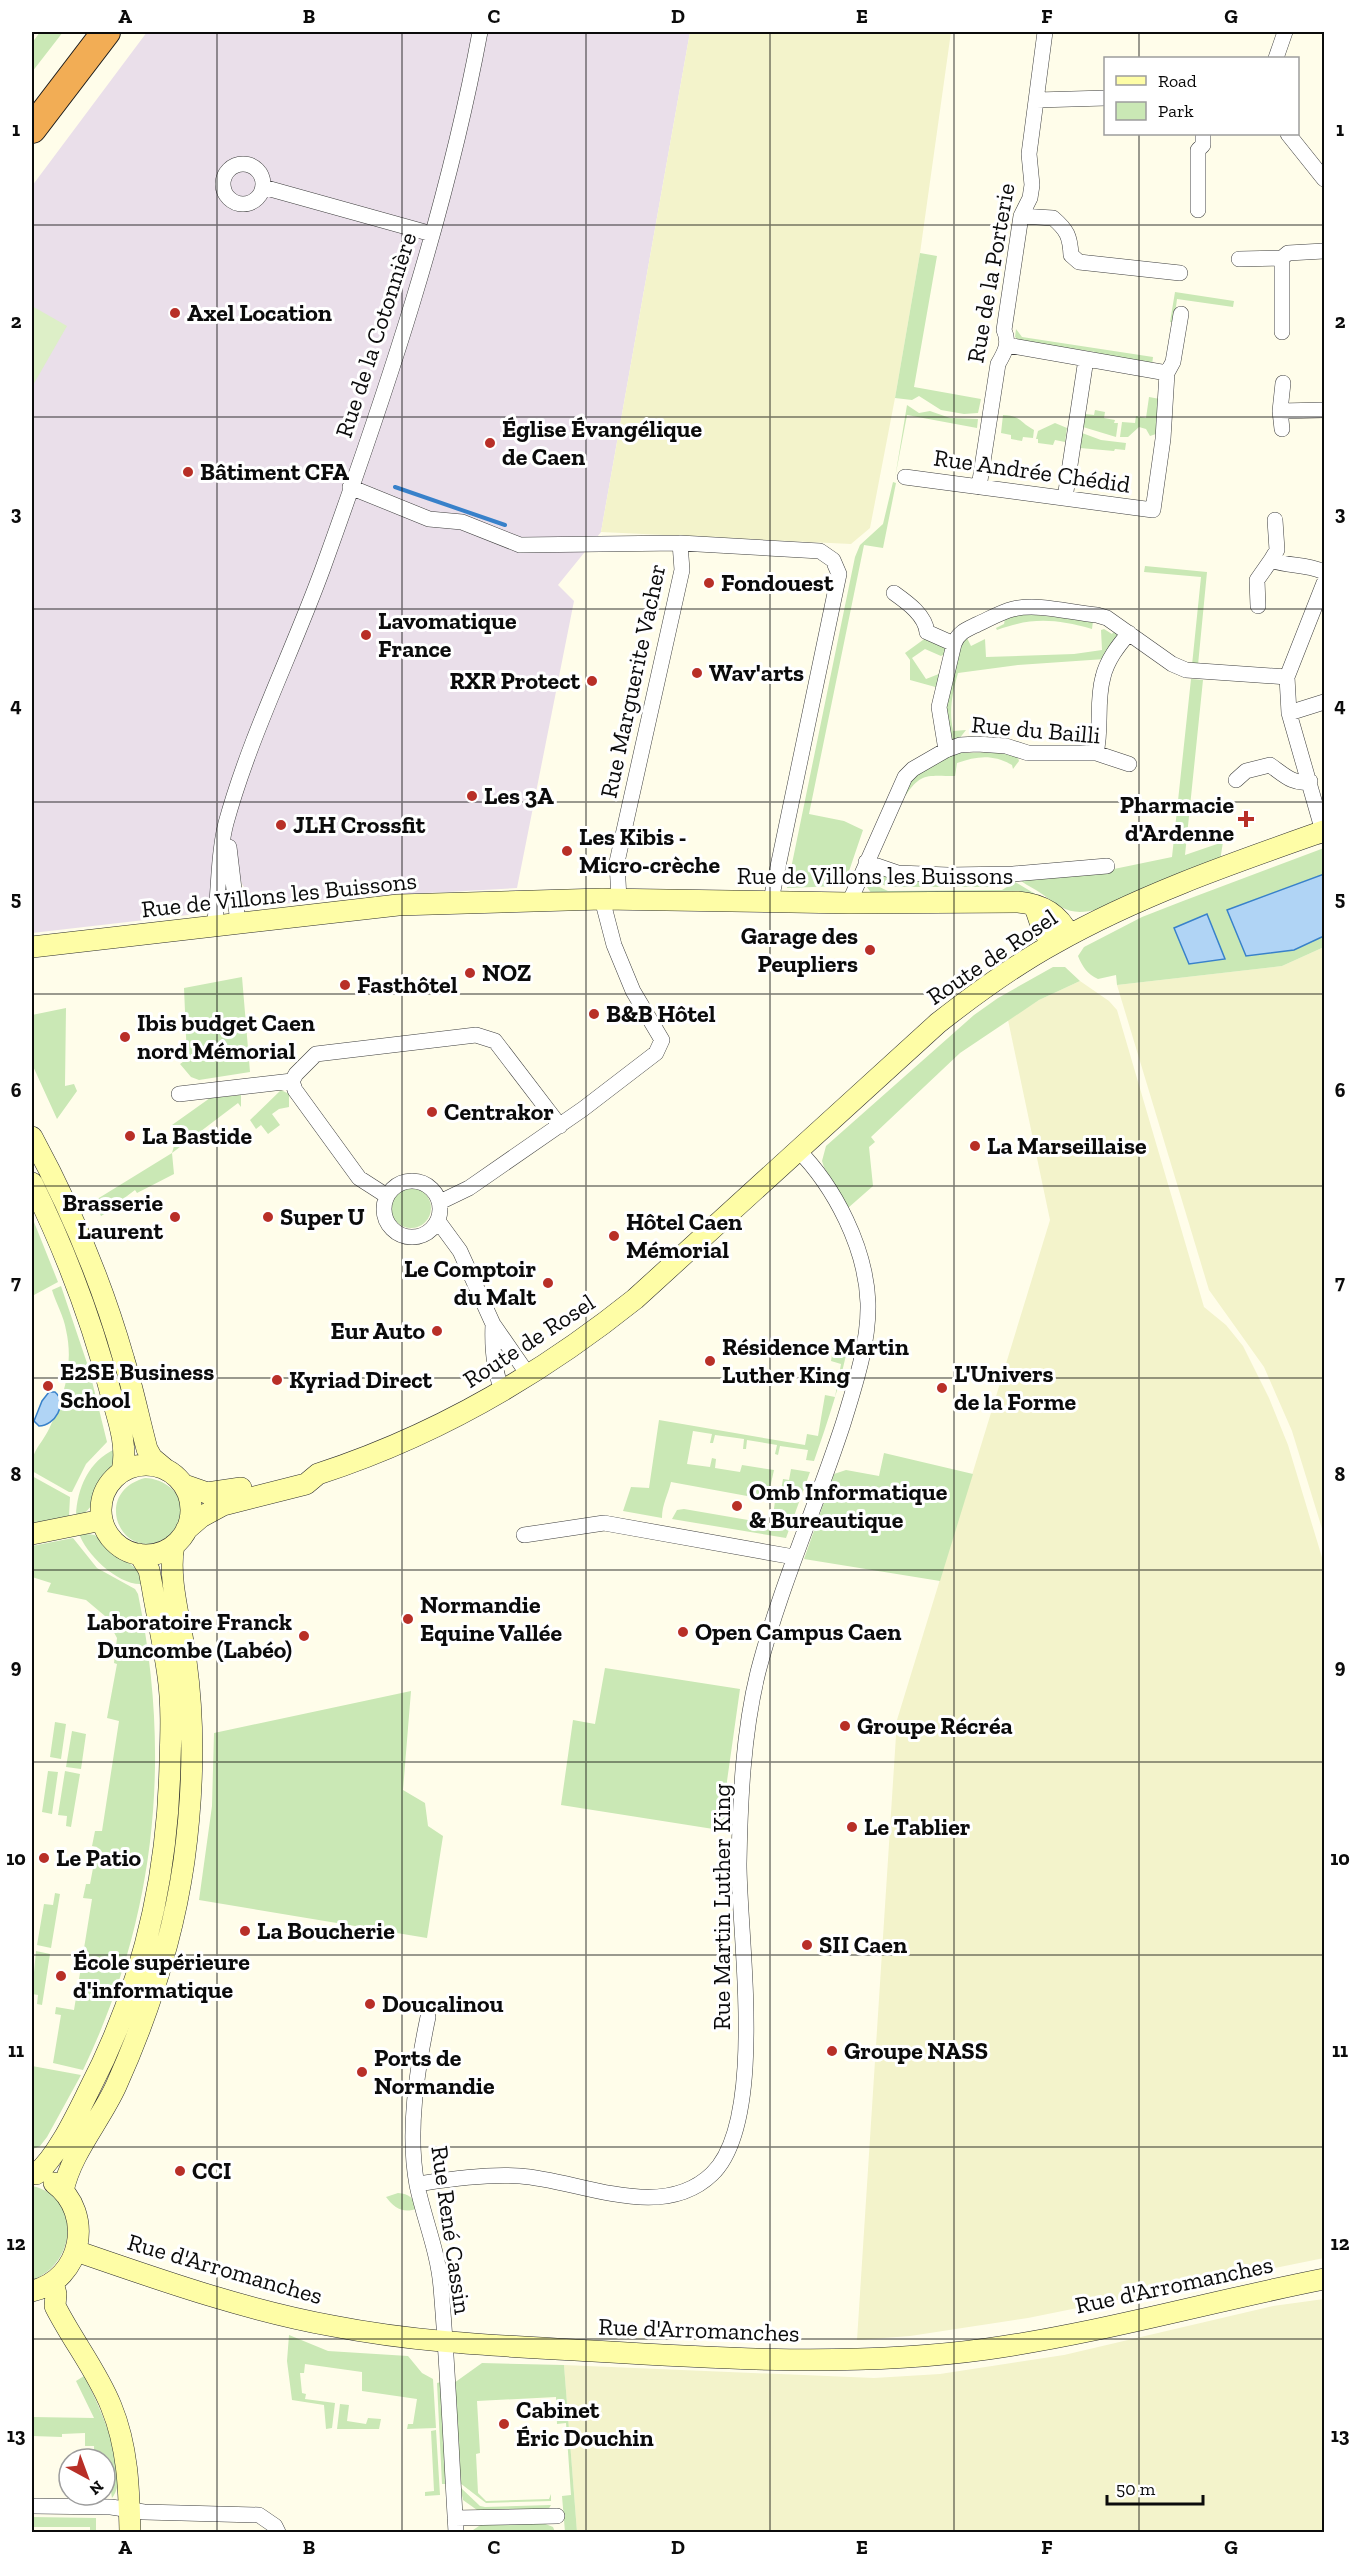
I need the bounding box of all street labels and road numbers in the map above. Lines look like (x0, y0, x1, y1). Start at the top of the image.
street label: Rue de la Porterie (960, 181, 1021, 365)
street label: Rue de la Cotonnière (329, 228, 422, 441)
street label: Rue Andrée Chédid (932, 442, 1132, 499)
street label: Rue Marguerite Vacher (594, 561, 672, 801)
street label: Rue du Bailli (970, 709, 1102, 750)
street label: Rue de Villons les Buissons (737, 861, 1013, 890)
street label: Rue de Villons les Buissons (140, 866, 418, 923)
street label: Route de Rosel (921, 902, 1062, 1011)
street label: Route de Rosel (458, 1287, 600, 1394)
street label: Rue Martin Luther King (707, 1784, 736, 2030)
street label: Rue René Cassin (425, 2144, 478, 2316)
street label: Rue d'Arromanches (124, 2227, 326, 2310)
street label: Rue d'Arromanches (1072, 2249, 1275, 2320)
street label: Rue d'Arromanches (598, 2311, 800, 2348)

